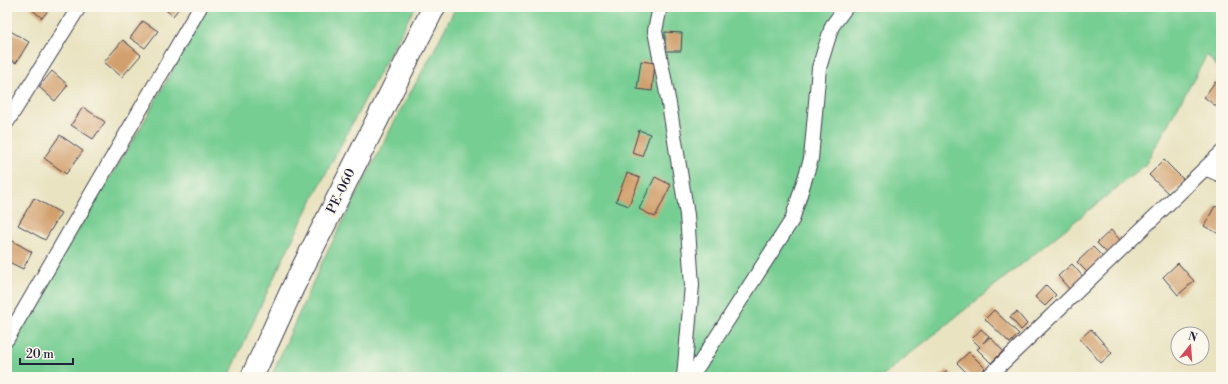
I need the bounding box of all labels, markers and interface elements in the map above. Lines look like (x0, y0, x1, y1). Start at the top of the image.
street label: PE-060 (323, 166, 359, 216)
north arrow (1170, 326, 1210, 366)
text: N (1186, 329, 1199, 345)
scale bar (20, 340, 73, 366)
text: 20 m (26, 347, 54, 362)

